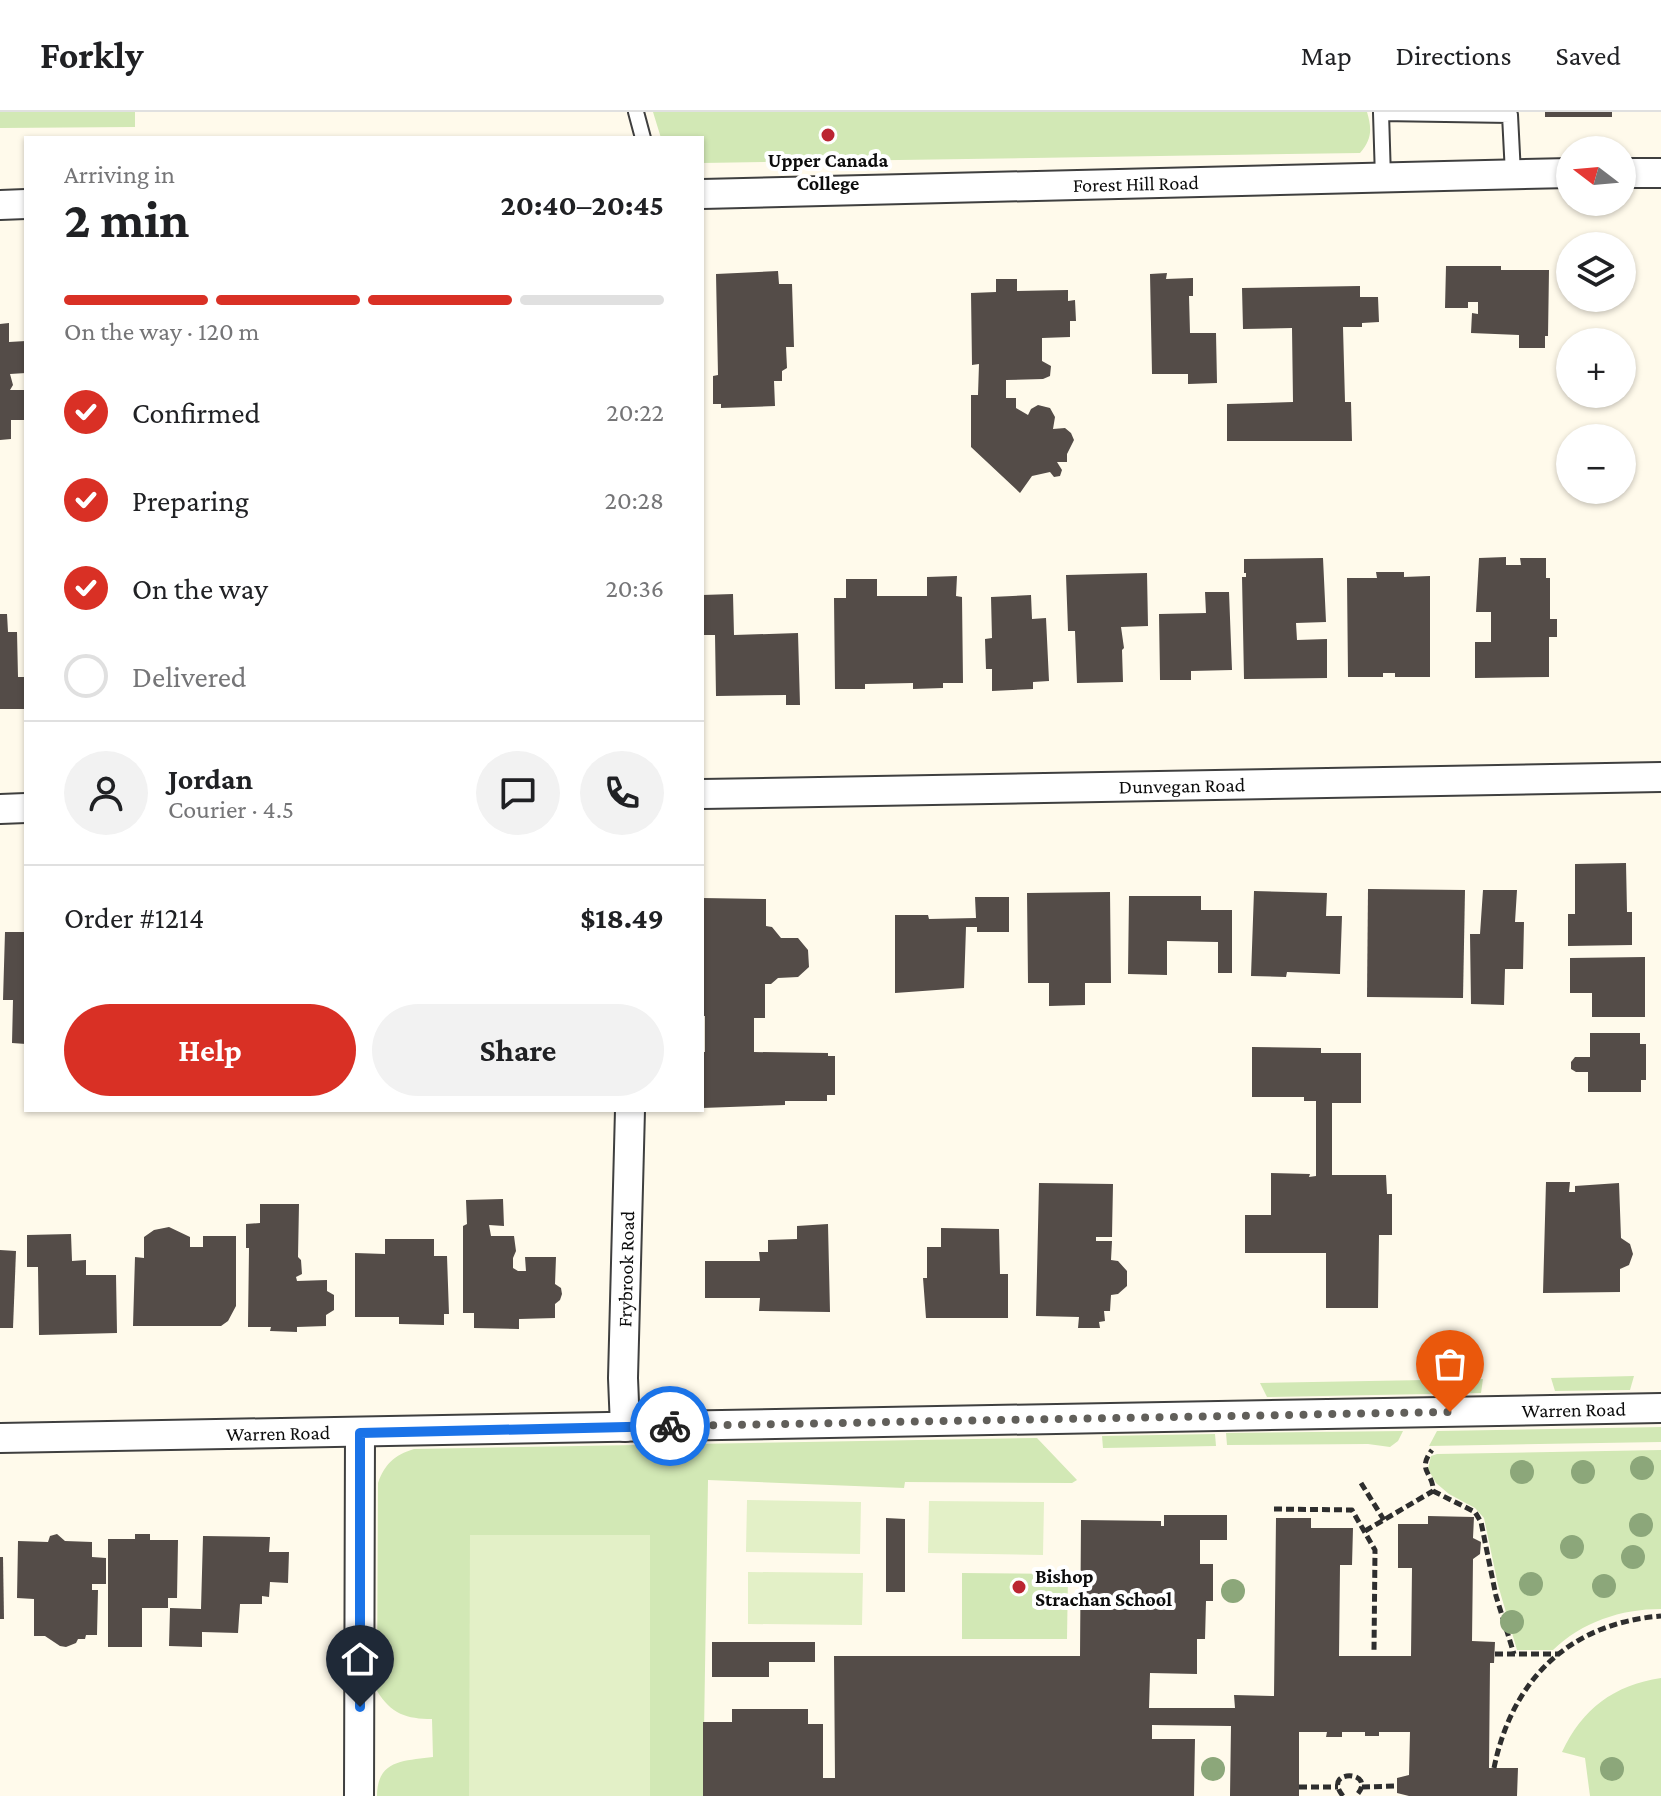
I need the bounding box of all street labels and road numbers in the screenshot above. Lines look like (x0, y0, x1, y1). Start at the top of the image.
street label: Forest Hill Road (1072, 171, 1200, 196)
street label: Dunvegan Road (1119, 773, 1246, 798)
street label: Frybrook Road (613, 1210, 638, 1328)
street label: Warren Road (1521, 1398, 1627, 1422)
street label: Warren Road (226, 1421, 331, 1445)

